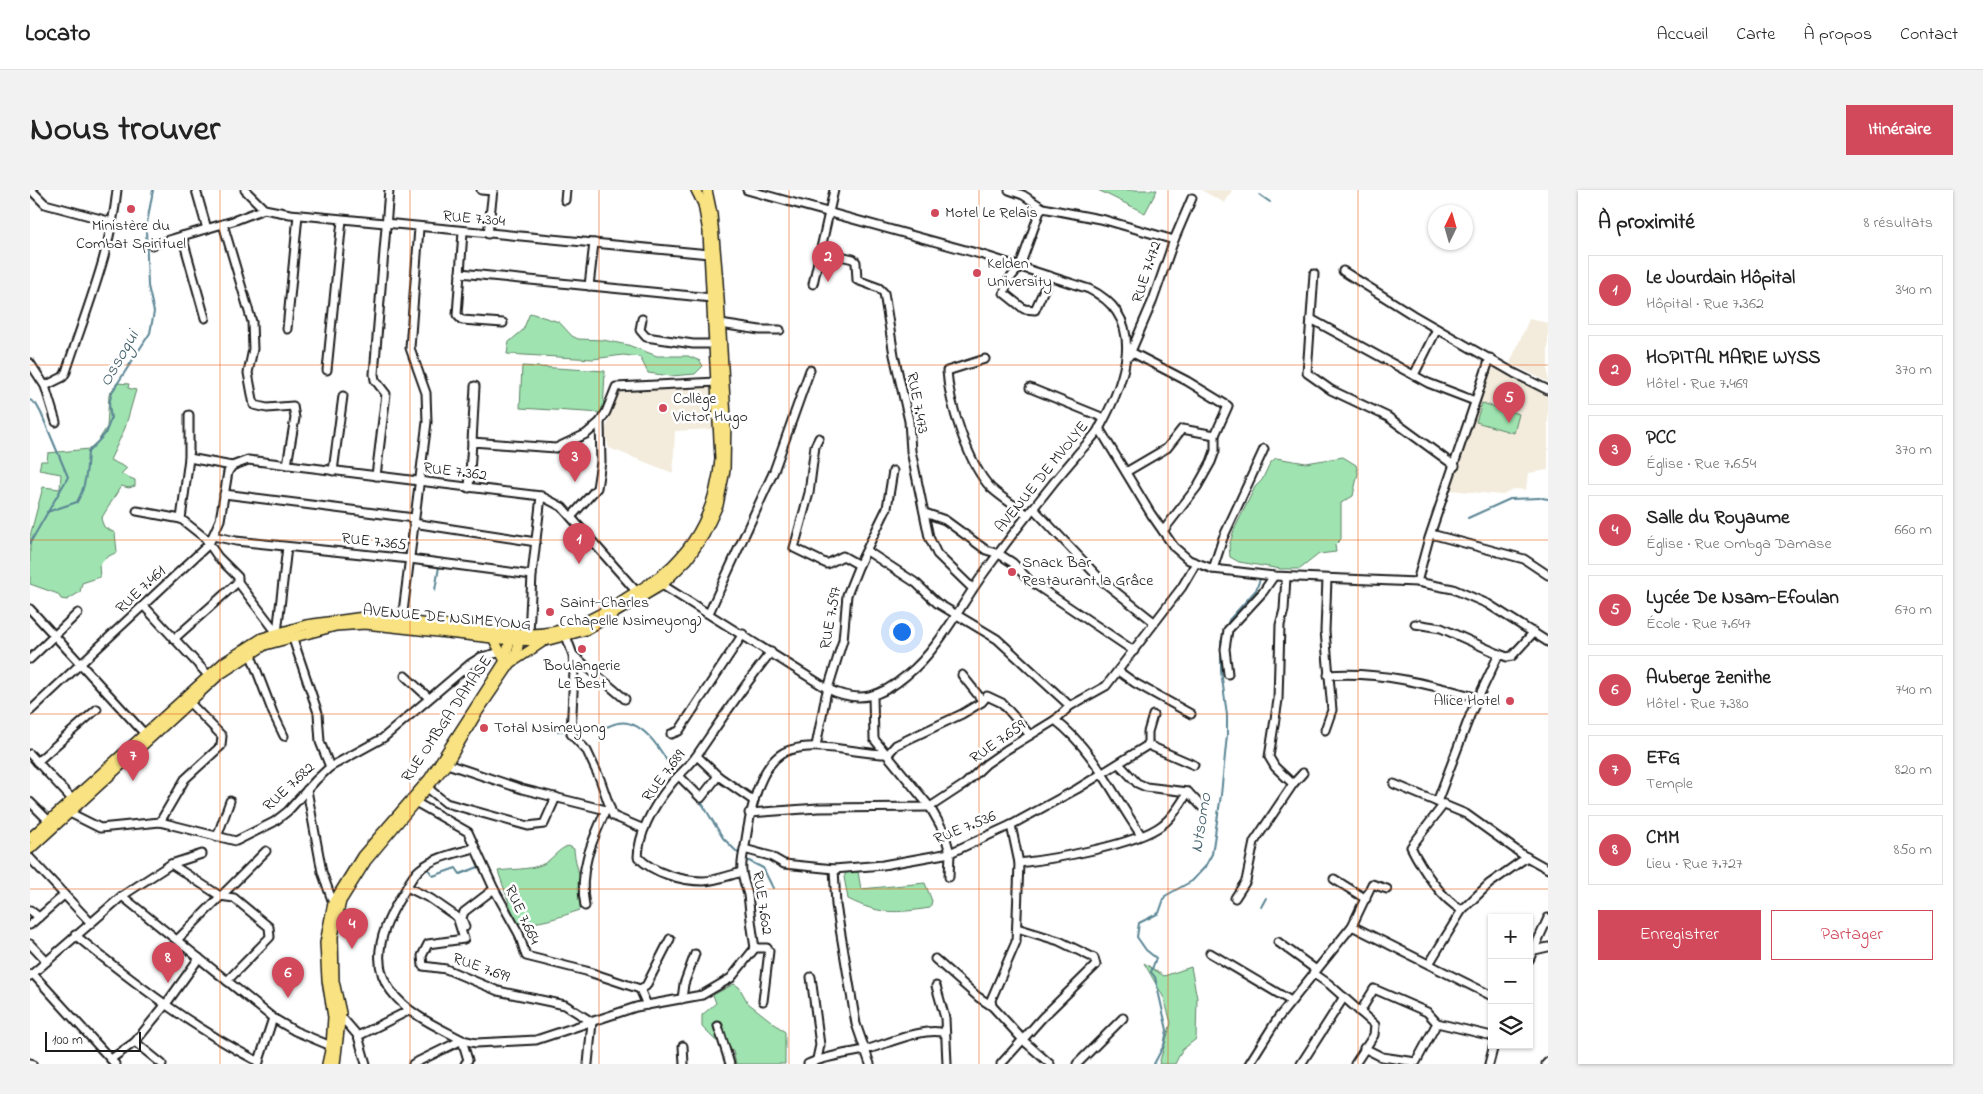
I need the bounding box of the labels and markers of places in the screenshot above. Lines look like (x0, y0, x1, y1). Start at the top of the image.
place label: Motel Le Relais (945, 201, 1038, 225)
marker: Ministère du Combat Spirituel (125, 203, 137, 215)
marker: Motel Le Relais (929, 207, 941, 219)
place label: Ministère du Combat Spirituel (76, 214, 186, 256)
pin: 2 (812, 241, 844, 282)
place label: Kelden University (987, 252, 1052, 294)
marker: Kelden University (971, 267, 983, 279)
pin: 5 (1493, 382, 1525, 423)
place label: Collège Victor Hugo (672, 387, 748, 429)
marker: Collège Victor Hugo (657, 402, 669, 414)
pin: 3 (559, 441, 591, 482)
pin: 1 (563, 523, 595, 564)
place label: Snack Bar Restaurant la Grâce (1022, 551, 1154, 593)
marker: Snack Bar Restaurant la Grâce (1006, 566, 1018, 578)
place label: Saint-Charles (chapelle Nsimeyong) (560, 591, 702, 633)
marker: Saint-Charles (chapelle Nsimeyong) (544, 606, 556, 618)
marker: Boulangerie Le Best (576, 643, 588, 655)
place label: Boulangerie Le Best (543, 654, 621, 696)
place label: Alice Hotel (1433, 689, 1500, 713)
marker: Alice Hotel (1504, 695, 1516, 707)
place label: Total Nsimeyong (494, 716, 606, 740)
marker: Total Nsimeyong (478, 722, 490, 734)
pin: 7 (117, 740, 149, 781)
pin: 4 (336, 908, 368, 949)
pin: 8 (152, 942, 184, 983)
pin: 6 (272, 957, 304, 998)

